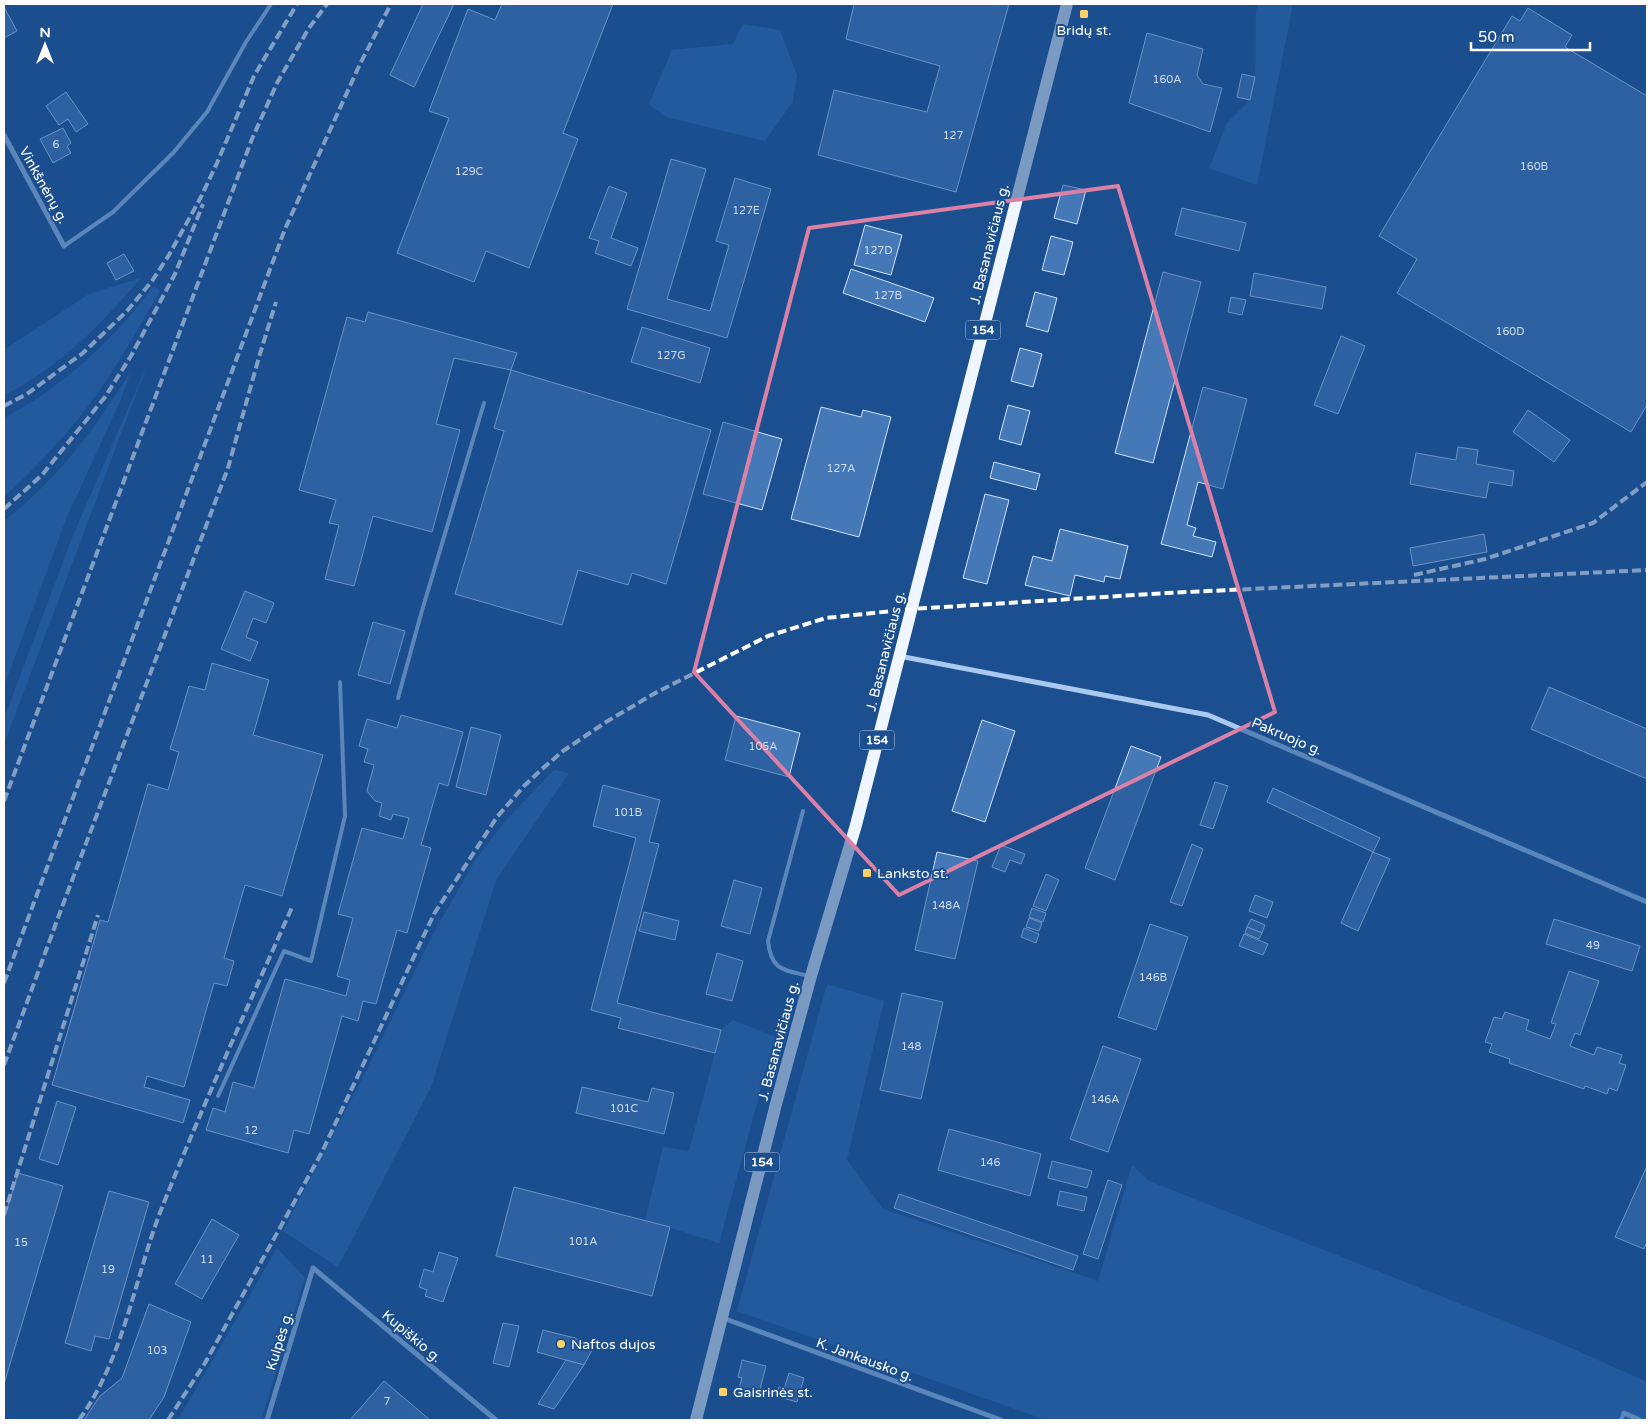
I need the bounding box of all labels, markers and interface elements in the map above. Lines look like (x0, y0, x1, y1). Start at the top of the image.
marker: Bridų st. (1078, 8, 1090, 20)
north arrow (20, 20, 70, 70)
scale bar (1471, 20, 1590, 52)
place label: Bridų st. (1056, 22, 1112, 39)
text: N (39, 24, 51, 41)
text: 50 m (1478, 28, 1515, 46)
house number: 160A (1153, 73, 1181, 86)
house number: 127 (943, 129, 963, 142)
house number: 6 (53, 138, 60, 151)
street label: Vinkšnėnų g. (15, 144, 72, 227)
house number: 160B (1520, 160, 1549, 173)
house number: 129C (455, 165, 484, 178)
street label: J. Basanavičiaus g. (966, 182, 1013, 306)
house number: 127E (732, 204, 760, 217)
house number: 127D (864, 244, 893, 257)
house number: 127B (874, 289, 903, 302)
road number: 154 (966, 320, 1000, 340)
house number: 160D (1496, 325, 1525, 338)
house number: 127G (656, 349, 686, 362)
house number: 127A (827, 462, 855, 475)
street label: J. Basanavičiaus g. (862, 589, 909, 713)
street label: Pakruojo g. (1249, 714, 1325, 759)
road number: 154 (860, 730, 894, 750)
house number: 105A (749, 740, 777, 753)
house number: 101B (614, 806, 643, 819)
place label: Lanksto st. (877, 865, 949, 882)
marker: Lanksto st. (861, 867, 873, 879)
house number: 148A (932, 899, 960, 912)
house number: 49 (1586, 939, 1600, 952)
house number: 146B (1139, 971, 1168, 984)
street label: J. Basanavičiaus g. (754, 979, 803, 1103)
house number: 148 (901, 1040, 921, 1053)
house number: 146A (1091, 1093, 1119, 1106)
house number: 101C (610, 1102, 639, 1115)
house number: 12 (244, 1124, 258, 1137)
road number: 154 (744, 1152, 780, 1172)
house number: 146 (980, 1156, 1000, 1169)
house number: 101A (569, 1235, 597, 1248)
house number: 15 (14, 1236, 28, 1249)
house number: 11 (200, 1253, 214, 1266)
house number: 19 (101, 1263, 115, 1276)
street label: Kupiškio g. (378, 1307, 445, 1366)
street label: Kulpės g. (262, 1310, 297, 1373)
street label: K. Jankausko g. (814, 1334, 916, 1385)
place label: Naftos dujos (571, 1336, 656, 1353)
marker: Naftos dujos (555, 1338, 567, 1350)
house number: 103 (147, 1344, 167, 1357)
place label: Gaisrinės st. (733, 1384, 813, 1401)
marker: Gaisrinės st. (717, 1386, 729, 1398)
house number: 7 (384, 1395, 391, 1408)

